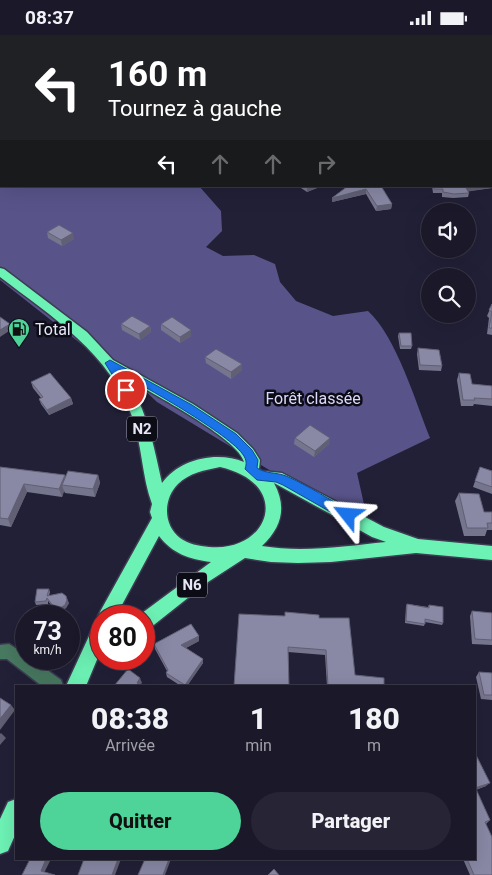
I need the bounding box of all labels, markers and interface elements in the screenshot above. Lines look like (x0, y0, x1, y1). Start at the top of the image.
text: 08:37 (25, 6, 74, 29)
text: 160 m (108, 54, 207, 95)
icon: left (25, 55, 90, 120)
text: Tournez à gauche (108, 96, 282, 121)
icon: left (153, 150, 181, 178)
icon: ahead (206, 150, 234, 178)
icon: ahead (259, 150, 287, 178)
icon: right (312, 150, 340, 178)
map controls (421, 203, 476, 323)
button: sound (421, 203, 476, 258)
button: search (421, 268, 476, 323)
fuel station icon: Total (7, 317, 31, 348)
place label: Total (35, 320, 71, 339)
pin (105, 369, 147, 411)
icon: arrive (112, 376, 140, 404)
park label: Forêt classée (265, 389, 361, 408)
road number: N2 (127, 417, 157, 441)
position arrow (321, 488, 373, 540)
road number: N6 (177, 573, 207, 597)
speed limit sign: 80 (90, 605, 155, 670)
text: 73 (33, 617, 62, 646)
text: km/h (33, 643, 62, 657)
text: 08:38 (91, 701, 169, 736)
text: 1 (250, 701, 267, 736)
text: 180 (348, 701, 400, 736)
text: Arrivée (105, 736, 155, 755)
text: min (245, 736, 272, 755)
text: m (367, 736, 381, 755)
button: Quitter (40, 792, 241, 850)
button: Partager (251, 792, 451, 850)

